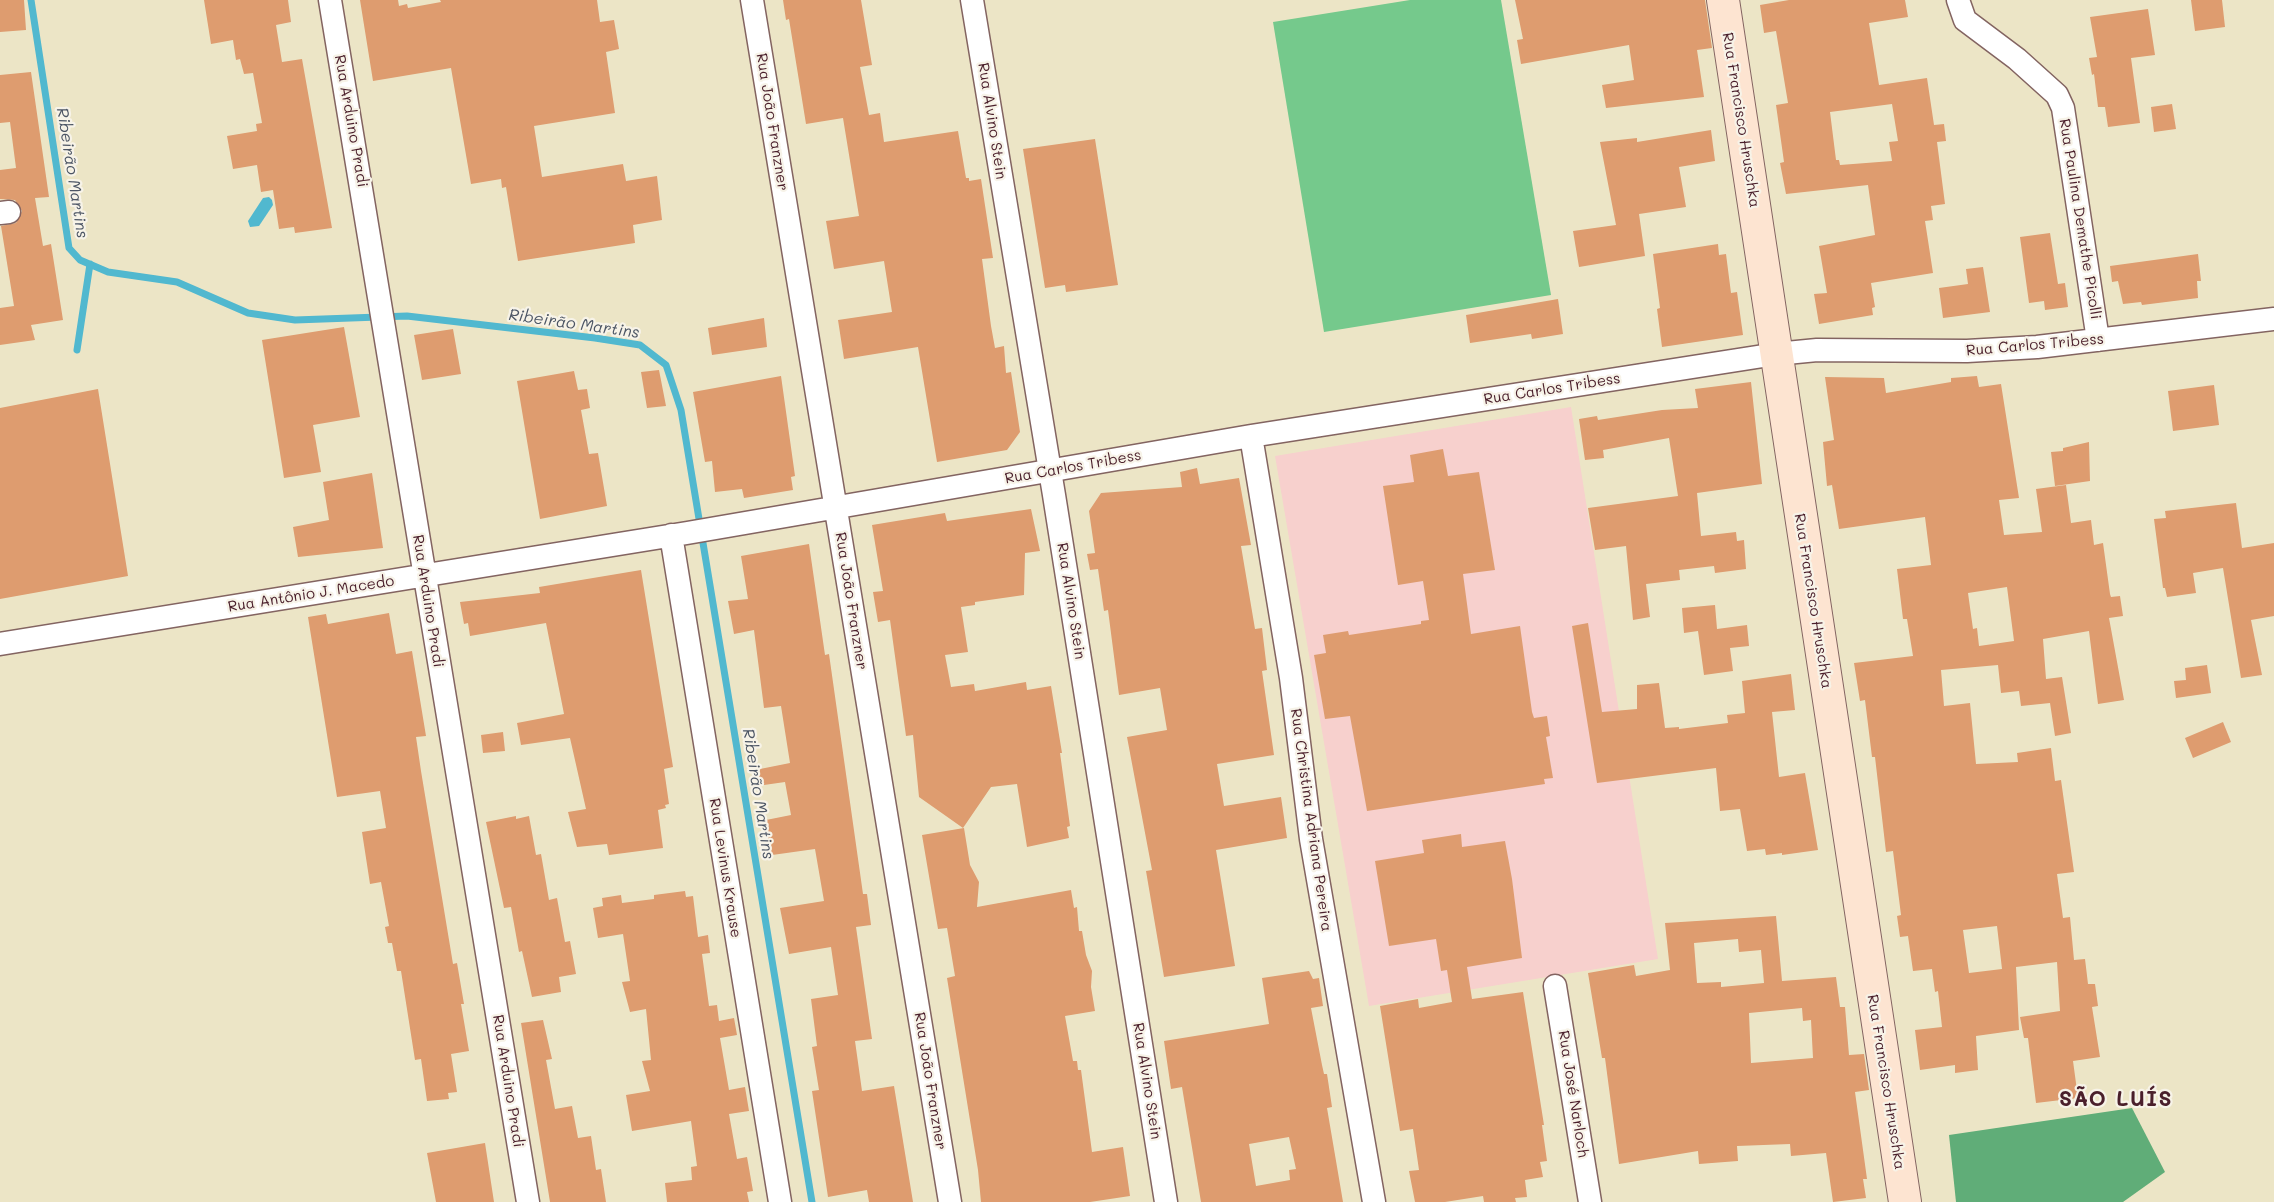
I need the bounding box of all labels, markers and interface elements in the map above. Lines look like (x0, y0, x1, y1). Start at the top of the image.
street label: Rua Francisco Hruschka (1718, 31, 1764, 209)
street label: Rua João Franzner (752, 52, 792, 192)
street label: Rua Arduino Pradi (330, 53, 372, 189)
street label: Rua Alvino Stein (974, 61, 1010, 181)
water label: Ribeirão Martins (52, 106, 92, 240)
street label: Rua Paulina Demathe Picolli (2055, 117, 2105, 321)
water label: Ribeirão Martins (507, 305, 641, 343)
street label: Rua Carlos Tribess (1965, 330, 2105, 360)
street label: Rua Carlos Tribess (1482, 369, 1622, 409)
street label: Rua Carlos Tribess (1003, 446, 1143, 488)
street label: Rua Francisco Hruschka (1790, 512, 1836, 690)
street label: Rua João Franzner (831, 531, 871, 671)
street label: Rua Arduino Pradi (409, 533, 447, 669)
street label: Rua Alvino Stein (1053, 541, 1089, 661)
street label: Rua Antônio J. Macedo (227, 572, 395, 616)
street label: Rua Christina Adriana Pereira (1286, 707, 1336, 933)
water label: Ribeirão Martins (738, 727, 778, 861)
street label: Rua Levinus Krause (705, 797, 745, 939)
street label: Rua Francisco Hruschka (1863, 993, 1909, 1171)
street label: Rua João Franzner (910, 1011, 950, 1151)
street label: Rua Arduino Pradi (489, 1013, 527, 1149)
street label: Rua Alvino Stein (1129, 1021, 1165, 1141)
street label: Rua José Narloch (1554, 1029, 1592, 1159)
district label: SÃO LUÍS (2059, 1087, 2173, 1113)

